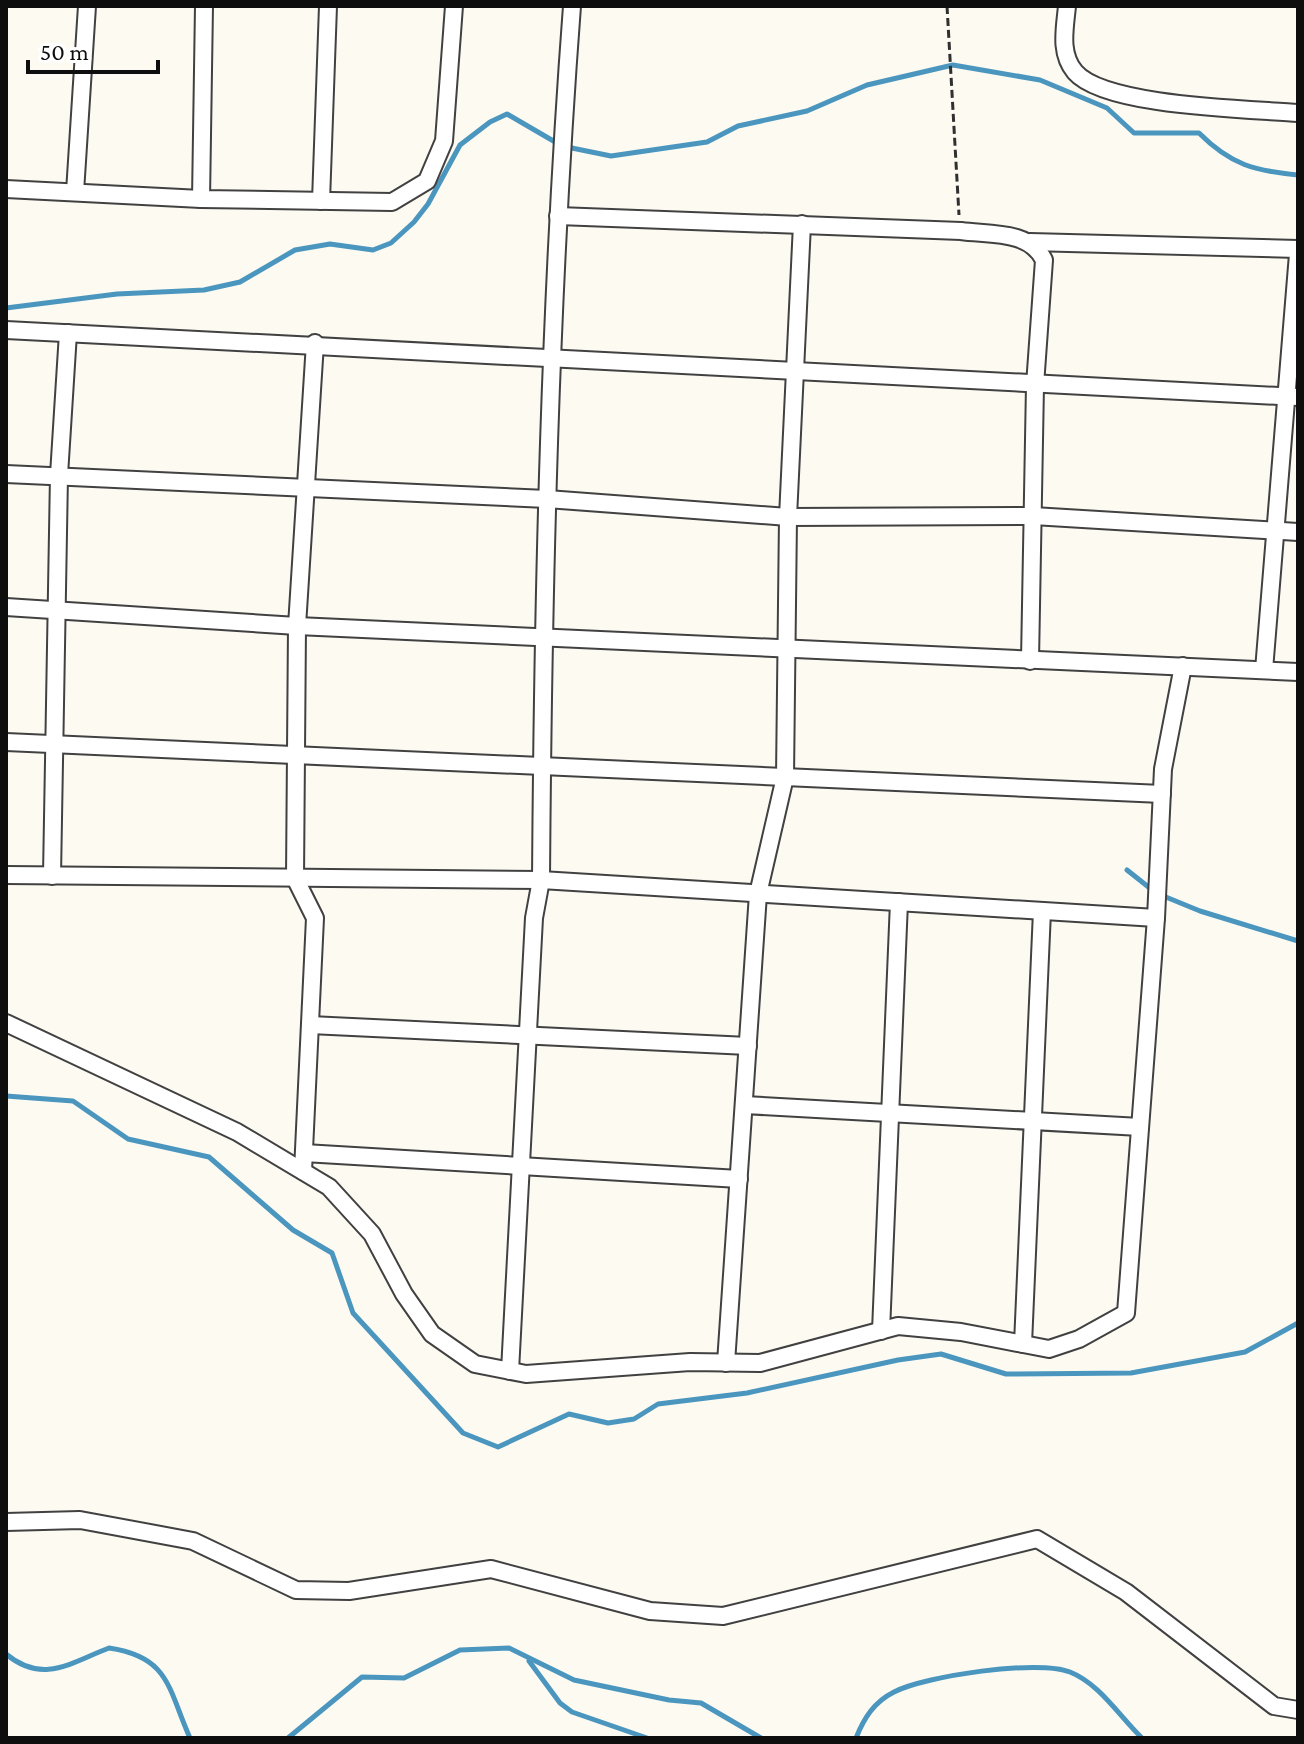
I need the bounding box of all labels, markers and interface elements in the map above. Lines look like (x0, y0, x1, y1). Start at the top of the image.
scale bar (28, 24, 158, 74)
text: 50 m (40, 38, 89, 65)

